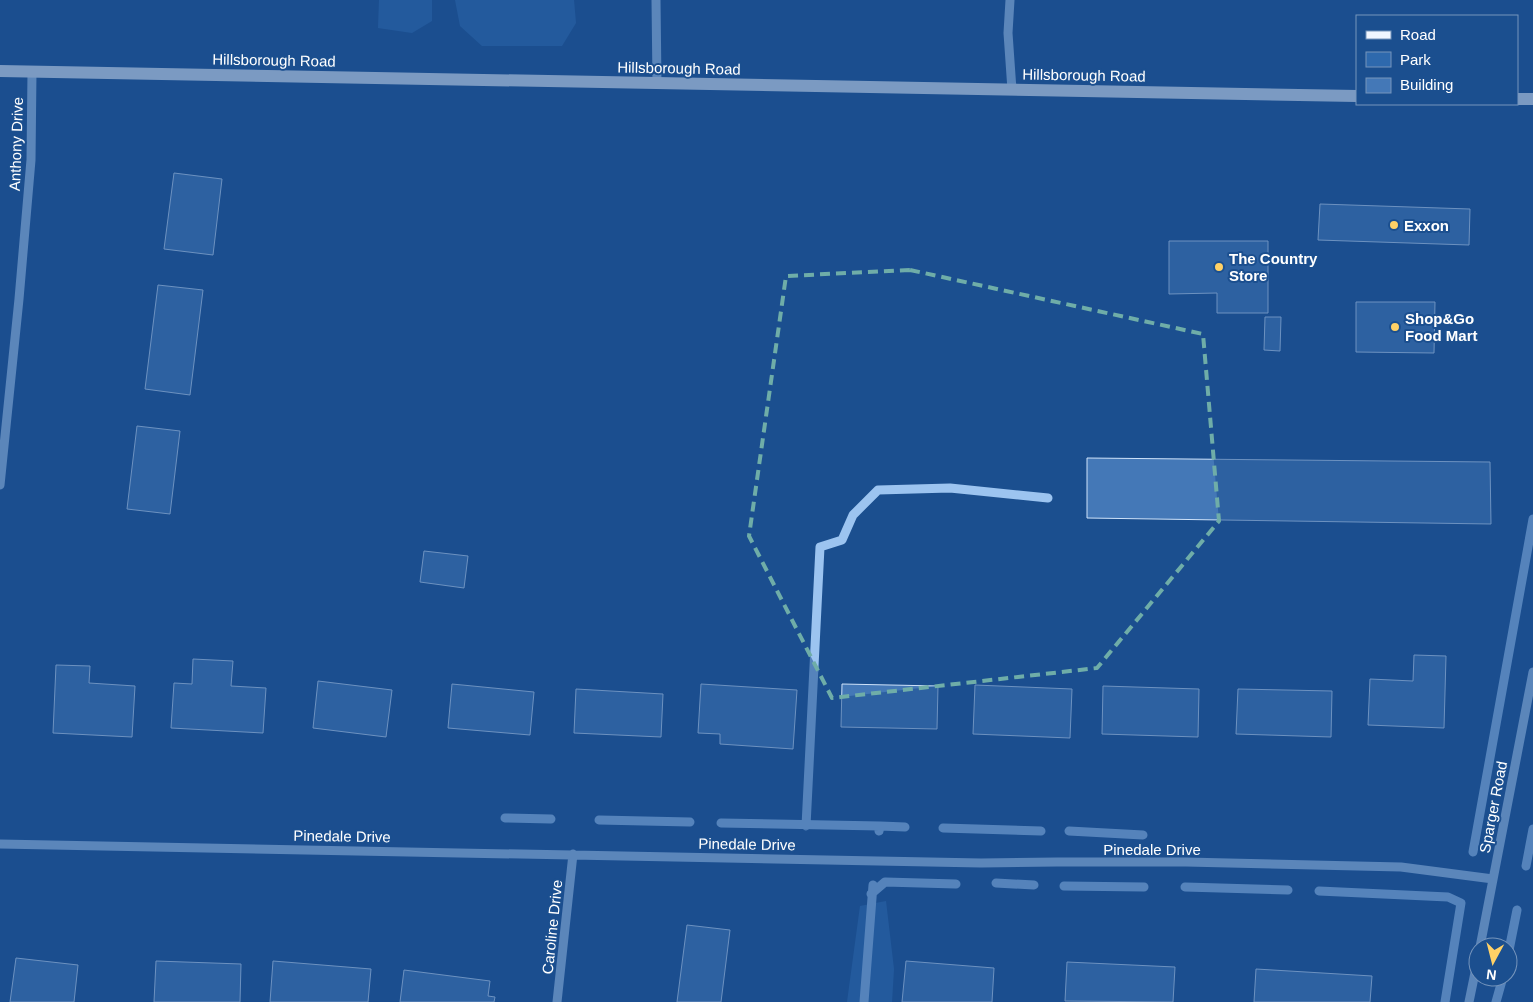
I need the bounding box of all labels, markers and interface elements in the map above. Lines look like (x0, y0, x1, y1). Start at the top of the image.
legend (1356, 15, 1518, 105)
text: Road (1400, 26, 1436, 43)
street label: Hillsborough Road (212, 50, 336, 70)
text: Park (1400, 51, 1431, 68)
street label: Hillsborough Road (617, 58, 741, 78)
street label: Hillsborough Road (1022, 65, 1146, 85)
text: Building (1400, 76, 1453, 93)
street label: Anthony Drive (6, 97, 26, 191)
place label: Exxon (1404, 217, 1449, 234)
marker: Exxon (1388, 219, 1400, 231)
place label: The Country Store (1229, 250, 1318, 284)
marker: The Country Store (1213, 261, 1225, 273)
place label: Shop&Go Food Mart (1405, 310, 1478, 344)
marker: Shop&Go Food Mart (1389, 321, 1401, 333)
street label: Sparger Road (1476, 760, 1510, 854)
street label: Pinedale Drive (293, 827, 391, 845)
street label: Pinedale Drive (698, 835, 796, 853)
street label: Pinedale Drive (1103, 841, 1201, 858)
street label: Caroline Drive (539, 879, 565, 975)
north arrow (1468, 937, 1518, 987)
text: N (1485, 966, 1497, 983)

